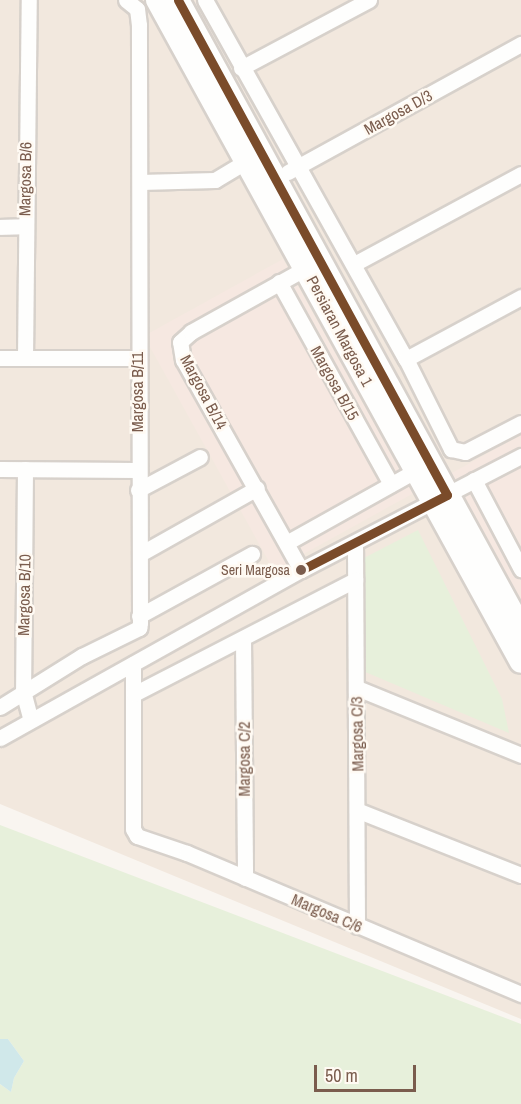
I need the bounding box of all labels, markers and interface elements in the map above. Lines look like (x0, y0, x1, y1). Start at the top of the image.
street label: Margosa D/3 (361, 85, 435, 139)
street label: Margosa B/6 (15, 142, 35, 216)
street label: Persiaran Margosa 1 (303, 272, 377, 390)
street label: Margosa B/15 (307, 343, 363, 423)
street label: Margosa B/14 (176, 351, 232, 433)
street label: Margosa B/11 (127, 352, 147, 432)
street label: Margosa B/10 (14, 554, 34, 636)
place label: Seri Margosa (221, 562, 290, 578)
marker: Seri Margosa (295, 564, 307, 576)
street label: Margosa C/3 (347, 696, 367, 772)
street label: Margosa C/2 (234, 721, 254, 797)
street label: Margosa C/6 (289, 889, 365, 937)
scale bar (317, 1053, 419, 1091)
text: 50 m (325, 1063, 358, 1088)

